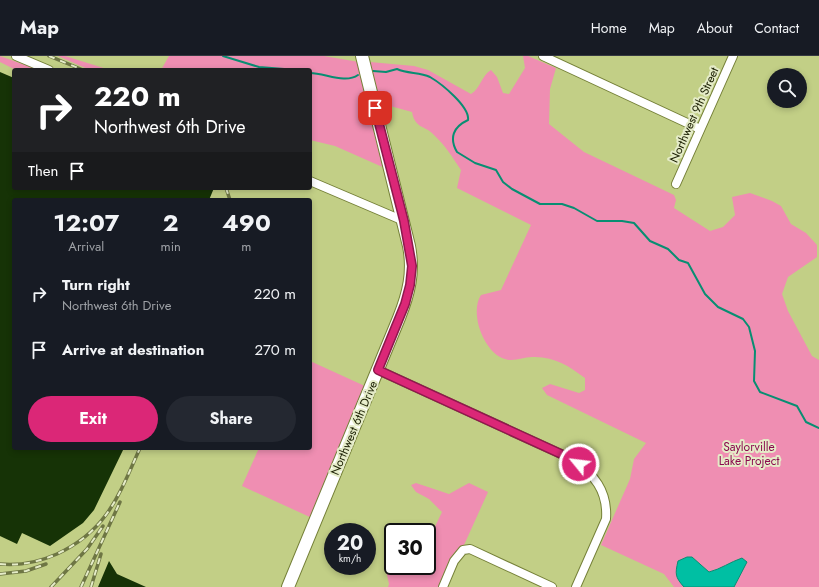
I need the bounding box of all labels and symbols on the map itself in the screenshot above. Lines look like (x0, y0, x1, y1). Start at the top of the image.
street label: Northwest 9th Street (665, 64, 723, 166)
pin (358, 91, 392, 125)
street label: Northwest 6th Drive (326, 378, 382, 478)
park label: Saylorville Lake Project (719, 438, 779, 470)
position arrow (558, 443, 600, 485)
speed limit sign: 30 (384, 523, 436, 575)

